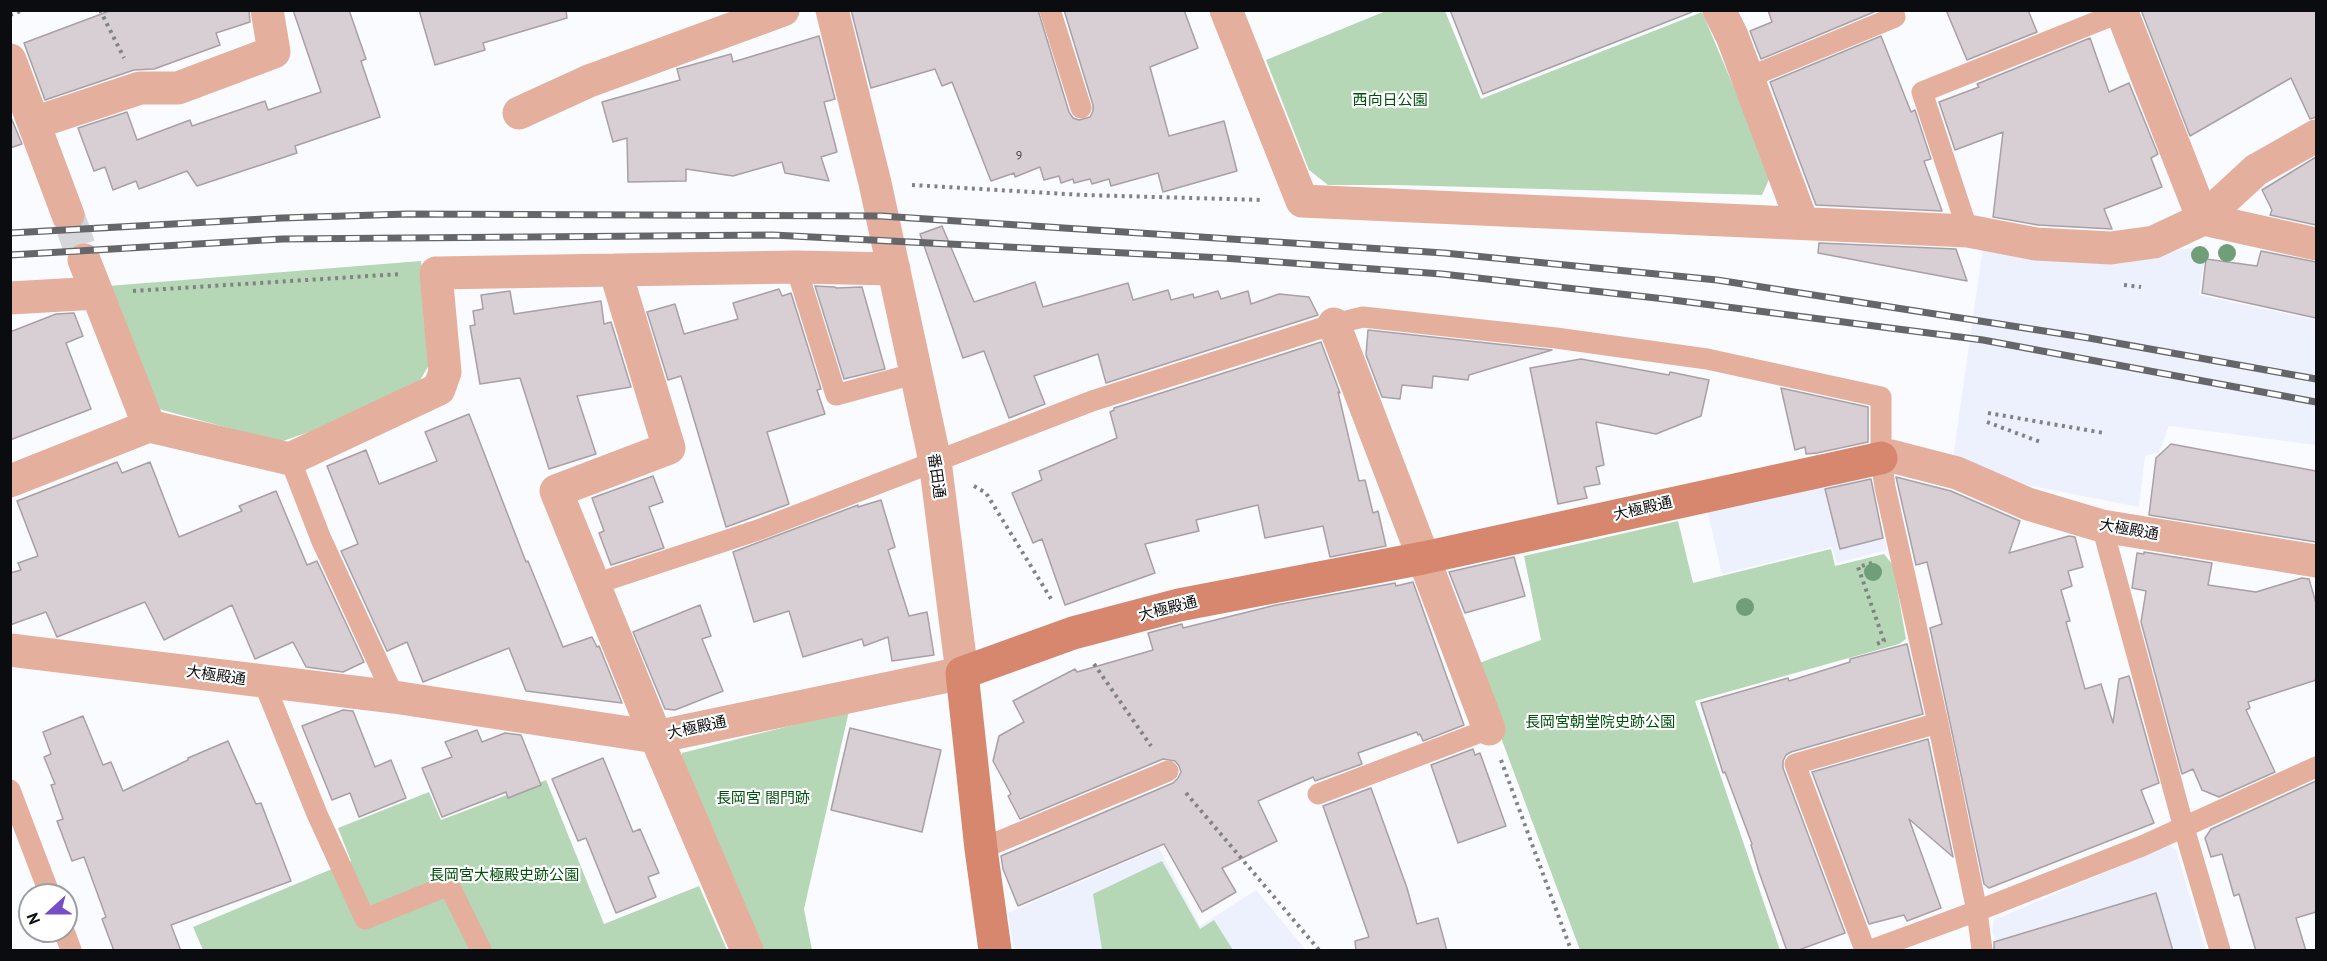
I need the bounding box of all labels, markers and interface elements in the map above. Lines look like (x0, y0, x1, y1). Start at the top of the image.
park label: 西向日公園 (1353, 92, 1427, 110)
house number: 9 (1016, 149, 1022, 163)
street label: 番田通 (924, 452, 948, 500)
street label: 大極殿通 (1612, 493, 1674, 525)
street label: 大極殿通 (2098, 516, 2160, 544)
street label: 大極殿通 (1137, 593, 1199, 625)
street label: 大極殿通 (185, 663, 247, 689)
street label: 大極殿通 (666, 713, 728, 743)
park label: 長岡宮朝堂院史跡公園 (1525, 714, 1675, 732)
park label: 長岡宮 閤門跡 (716, 790, 810, 808)
park label: 長岡宮大極殿史跡公園 (429, 867, 579, 885)
north arrow (18, 883, 78, 943)
text: N (22, 910, 44, 927)

